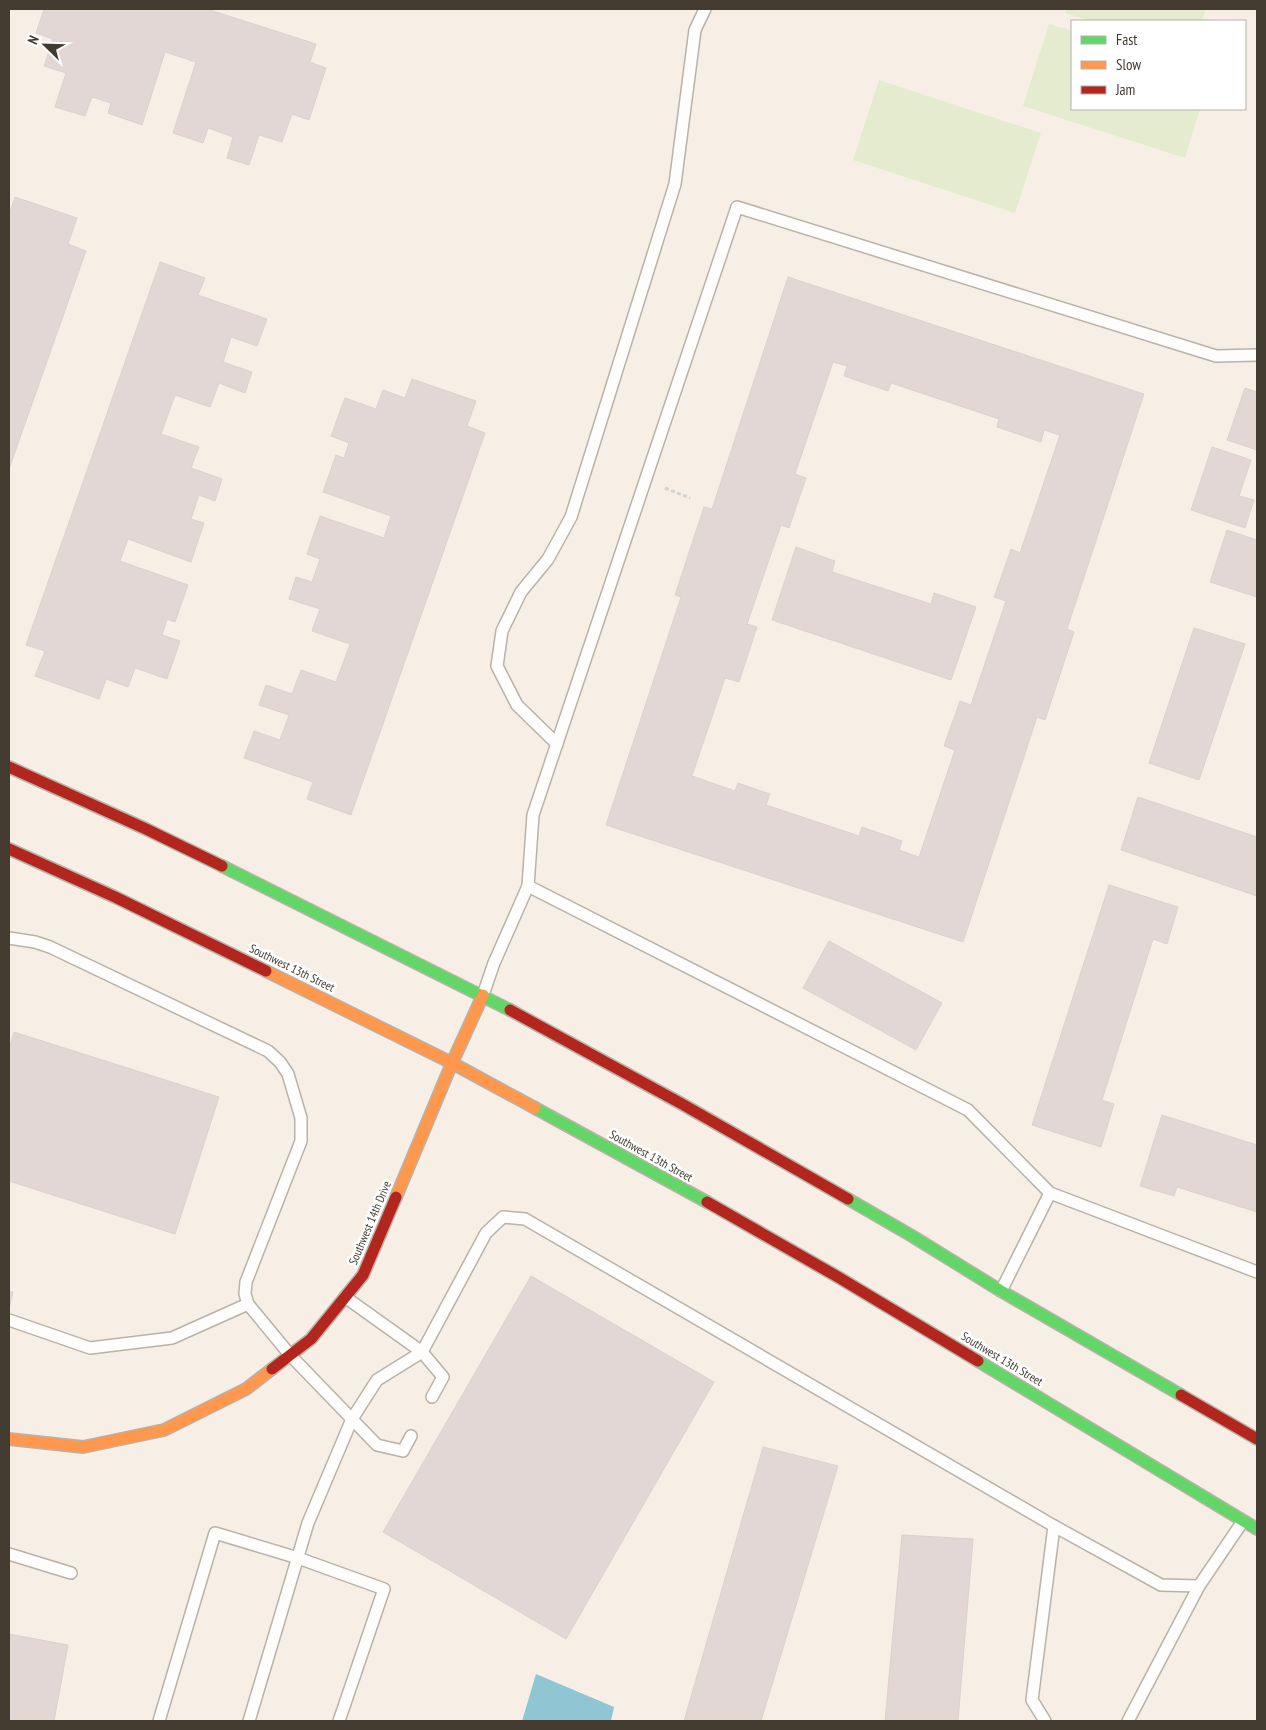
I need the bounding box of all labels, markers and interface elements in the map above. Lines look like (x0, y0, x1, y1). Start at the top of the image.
north arrow (20, 20, 70, 70)
legend (1071, 20, 1246, 110)
text: Fast (1116, 30, 1137, 49)
text: N (23, 33, 43, 47)
text: Slow (1116, 55, 1141, 74)
text: Jam (1115, 80, 1135, 99)
street label: Southwest 13th Street (247, 940, 338, 995)
street label: Southwest 13th Street (607, 1127, 696, 1185)
street label: Southwest 14th Drive (345, 1179, 394, 1267)
street label: Southwest 13th Street (959, 1328, 1046, 1389)

